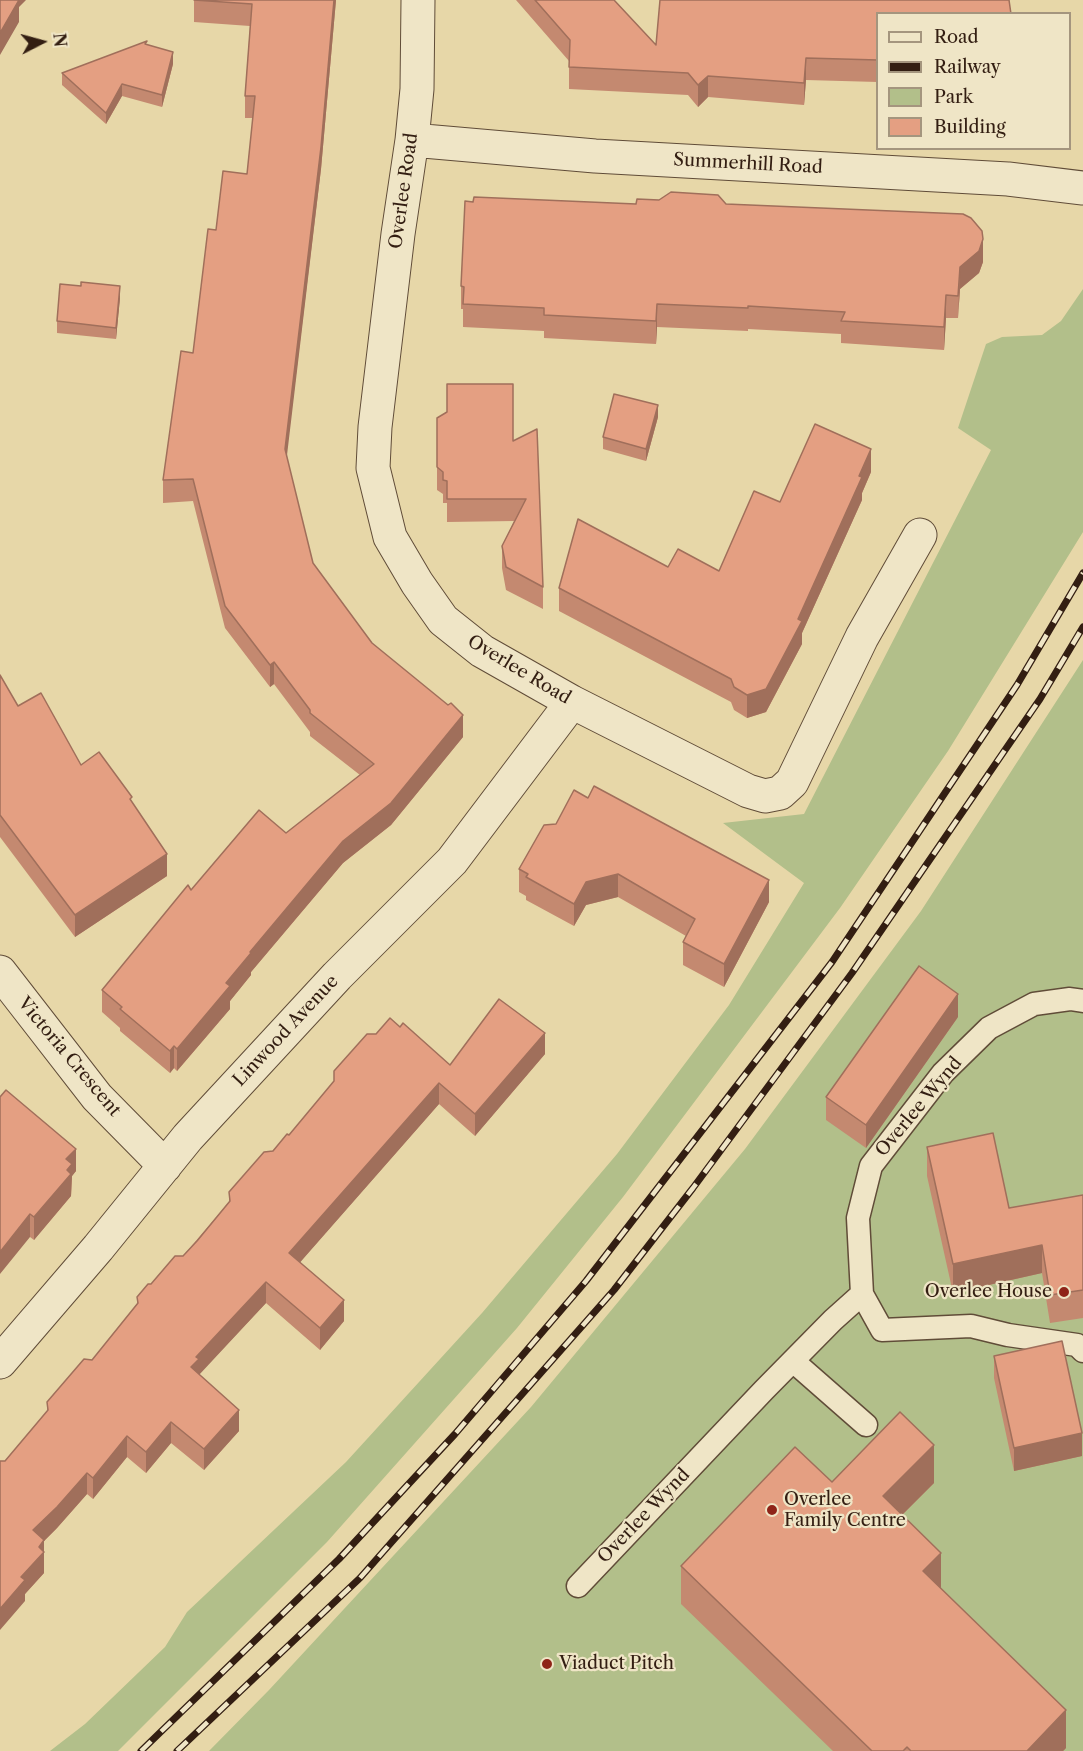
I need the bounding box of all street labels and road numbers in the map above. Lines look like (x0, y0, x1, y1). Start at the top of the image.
street label: Overlee Road (385, 132, 423, 250)
street label: Summerhill Road (673, 149, 823, 179)
street label: Overlee Road (463, 631, 575, 709)
street label: Linwood Avenue (229, 971, 343, 1091)
street label: Victoria Crescent (13, 993, 125, 1121)
street label: Overlee Wynd (871, 1053, 967, 1161)
street label: Overlee Wynd (593, 1464, 695, 1568)

